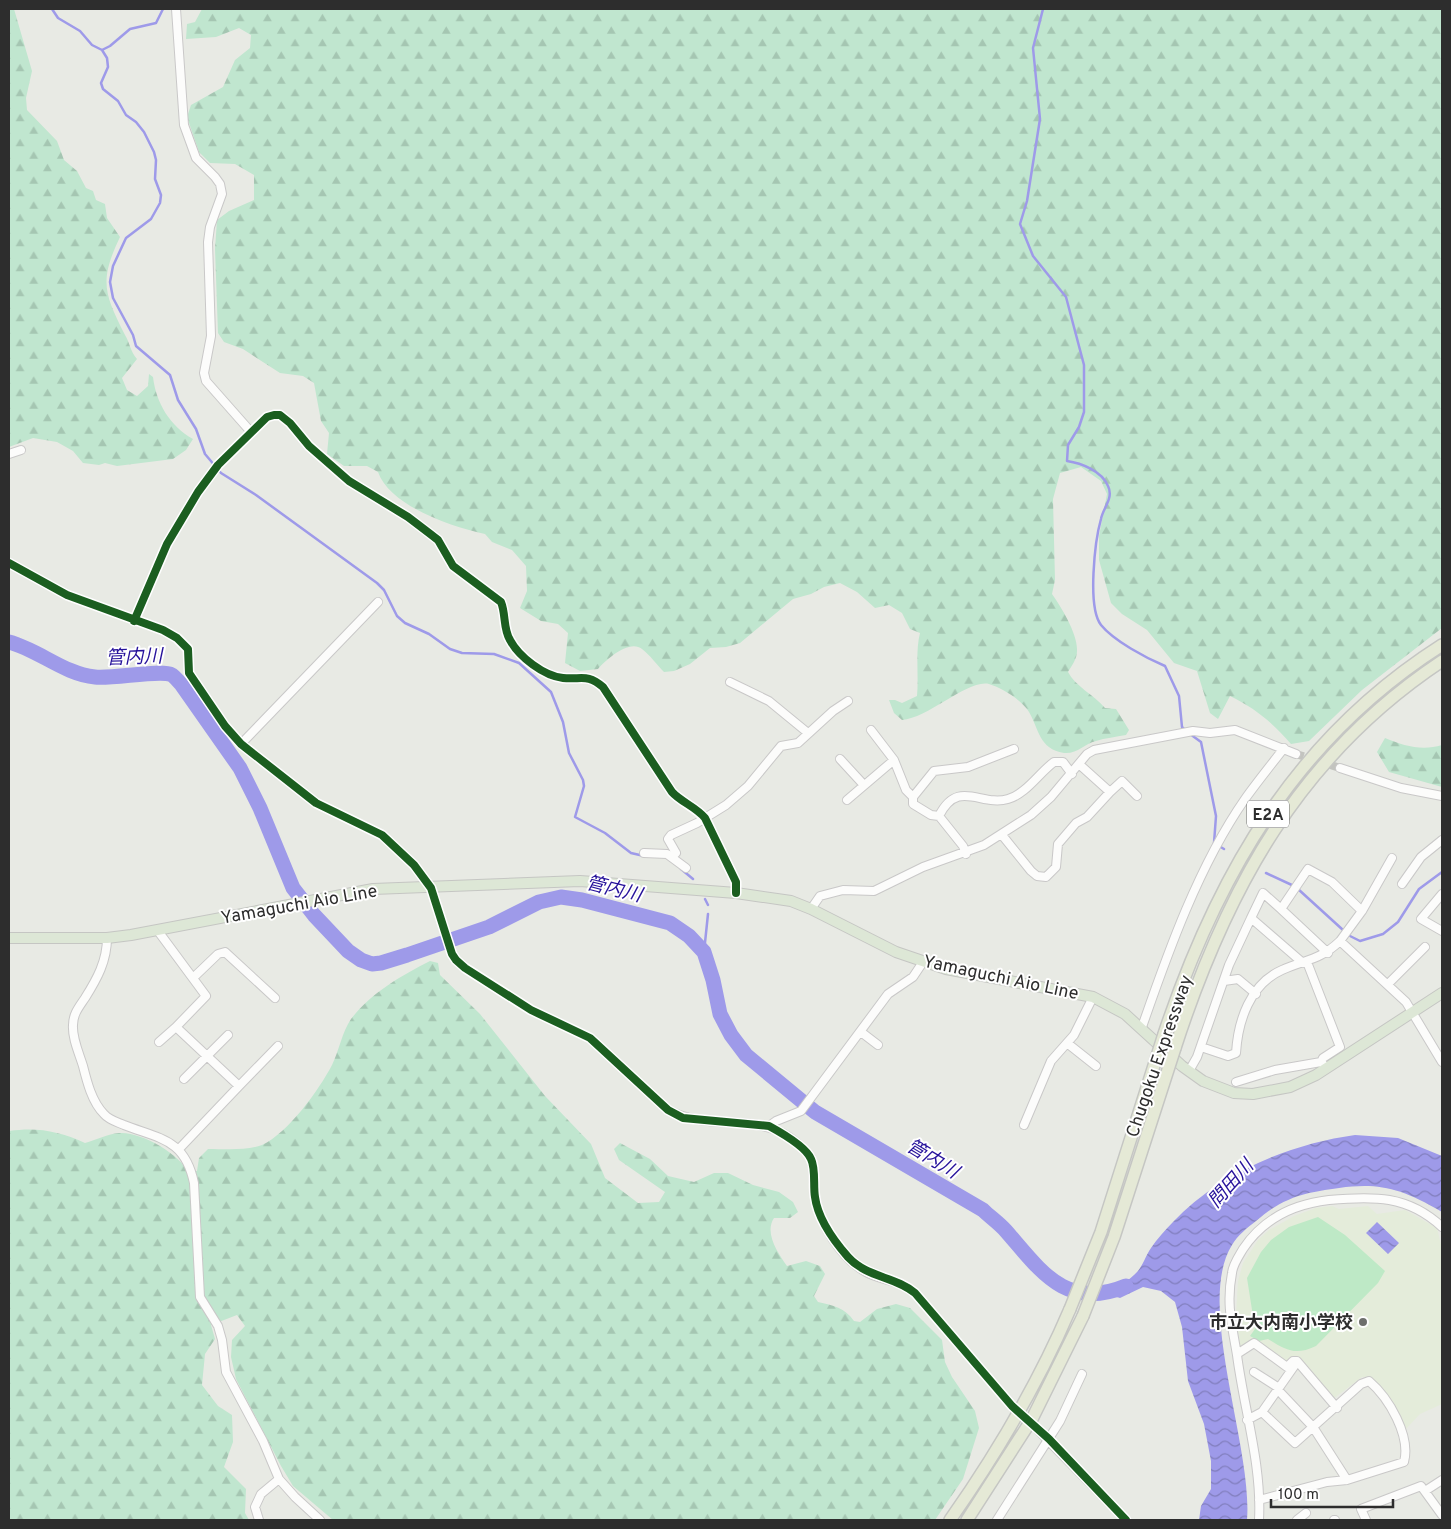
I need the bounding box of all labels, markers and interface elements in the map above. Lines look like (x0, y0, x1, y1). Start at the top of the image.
water label: 管内川 (105, 645, 165, 671)
road number: E2A (1247, 801, 1289, 828)
water label: 管内川 (583, 871, 646, 909)
street label: Yamaguchi Aio Line (219, 880, 379, 931)
street label: Yamaguchi Aio Line (921, 951, 1080, 1006)
street label: Chugoku Expressway (1122, 972, 1199, 1141)
water label: 管内川 (901, 1135, 964, 1186)
water label: 問田川 (1203, 1154, 1261, 1214)
place label: 市立大内南小学校 (1209, 1312, 1353, 1335)
marker: 市立大内南小学校 (1357, 1316, 1369, 1328)
scale bar (1271, 1476, 1394, 1508)
text: 100 m (1278, 1486, 1319, 1505)

